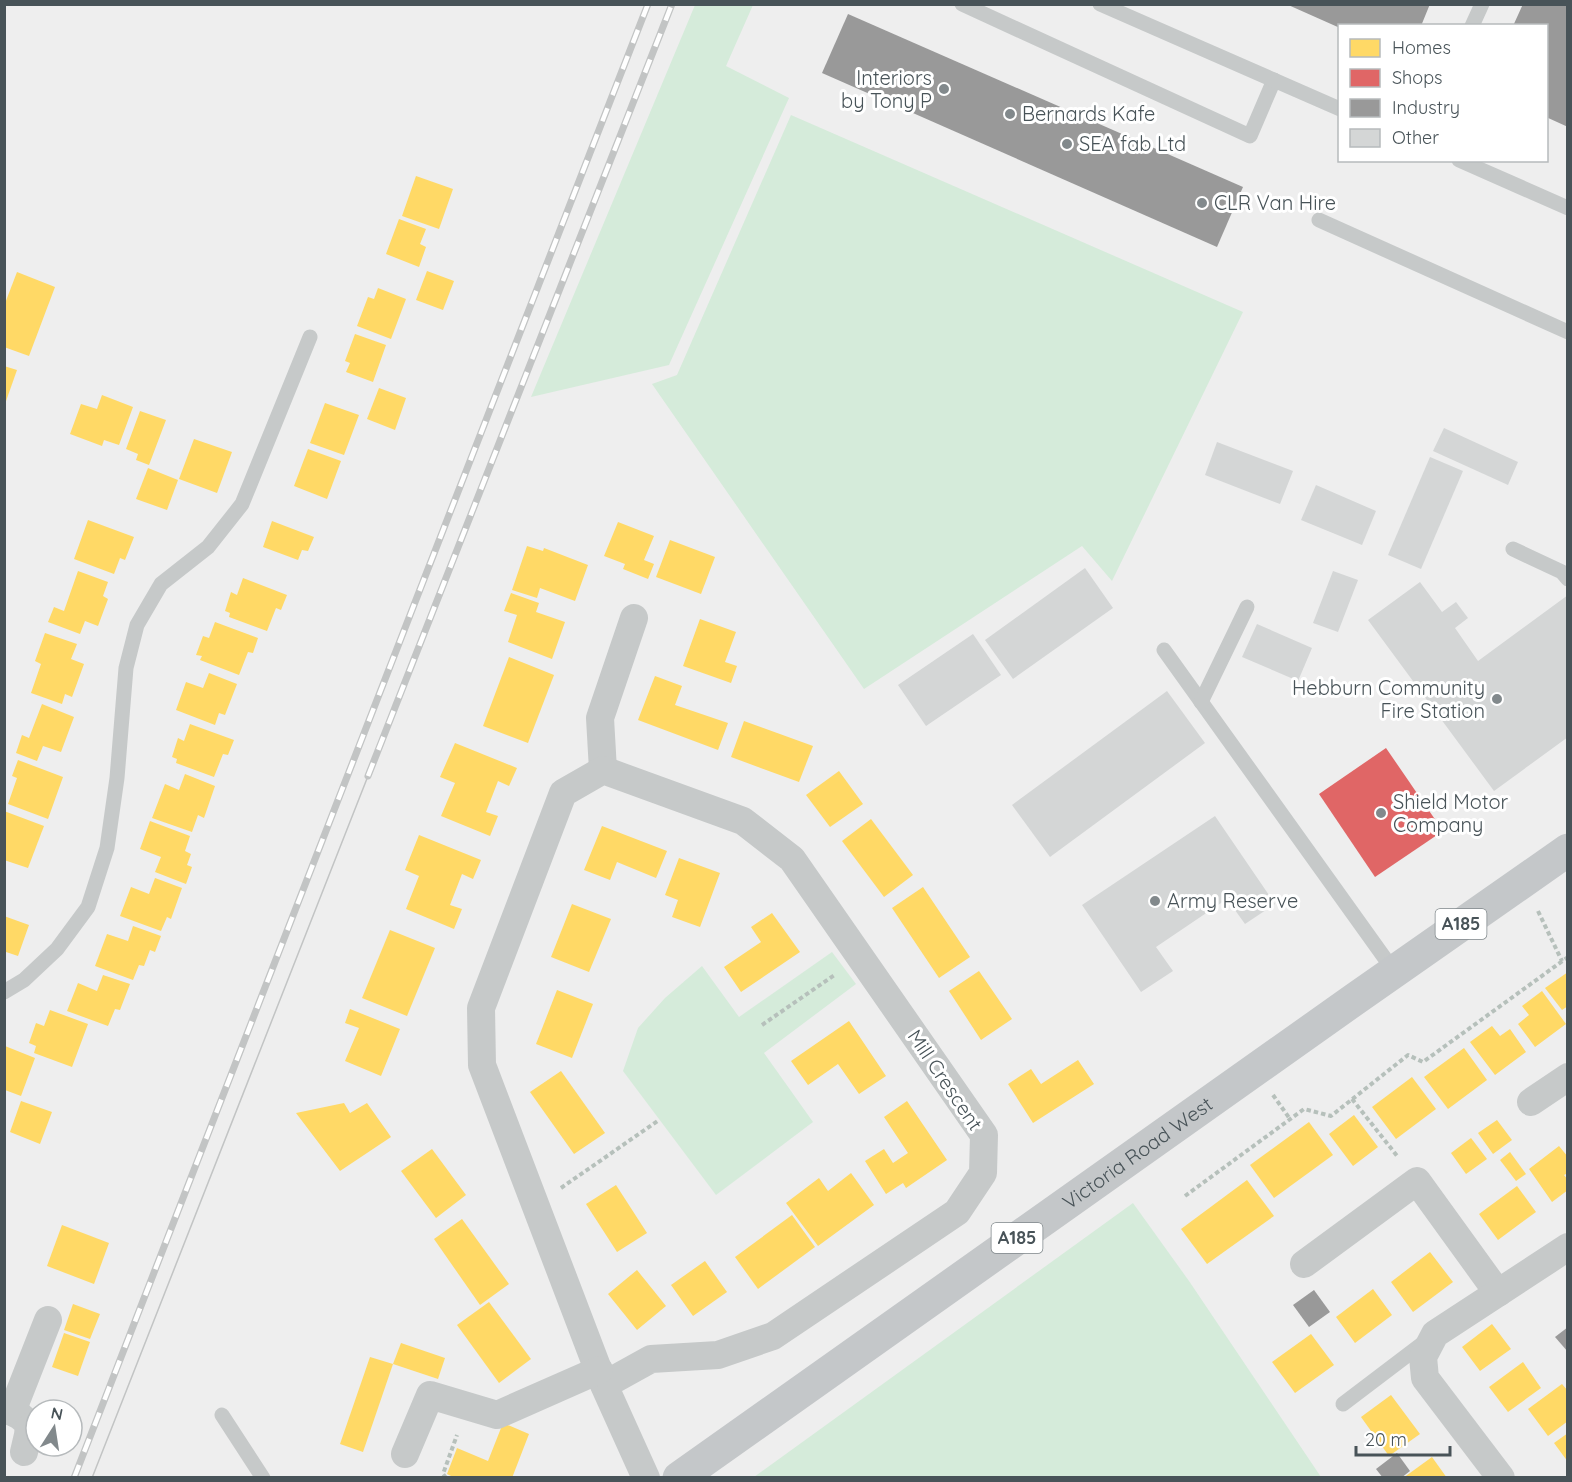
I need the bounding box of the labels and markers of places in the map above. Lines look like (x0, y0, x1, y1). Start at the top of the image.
place label: Interiors by Tony P (841, 65, 932, 113)
marker: Interiors by Tony P (937, 82, 951, 96)
place label: Bernards Kafe (1022, 101, 1155, 126)
marker: Bernards Kafe (1003, 107, 1017, 121)
place label: SEA fab Ltd (1079, 131, 1186, 156)
marker: SEA fab Ltd (1060, 137, 1074, 151)
place label: CLR Van Hire (1214, 190, 1336, 215)
marker: CLR Van Hire (1195, 196, 1209, 210)
place label: Hebburn Community Fire Station (1292, 675, 1485, 723)
marker: Hebburn Community Fire Station (1490, 692, 1504, 706)
place label: Shield Motor Company (1393, 789, 1509, 837)
marker: Shield Motor Company (1374, 806, 1388, 820)
place label: Army Reserve (1167, 888, 1298, 913)
marker: Army Reserve (1148, 894, 1162, 908)

